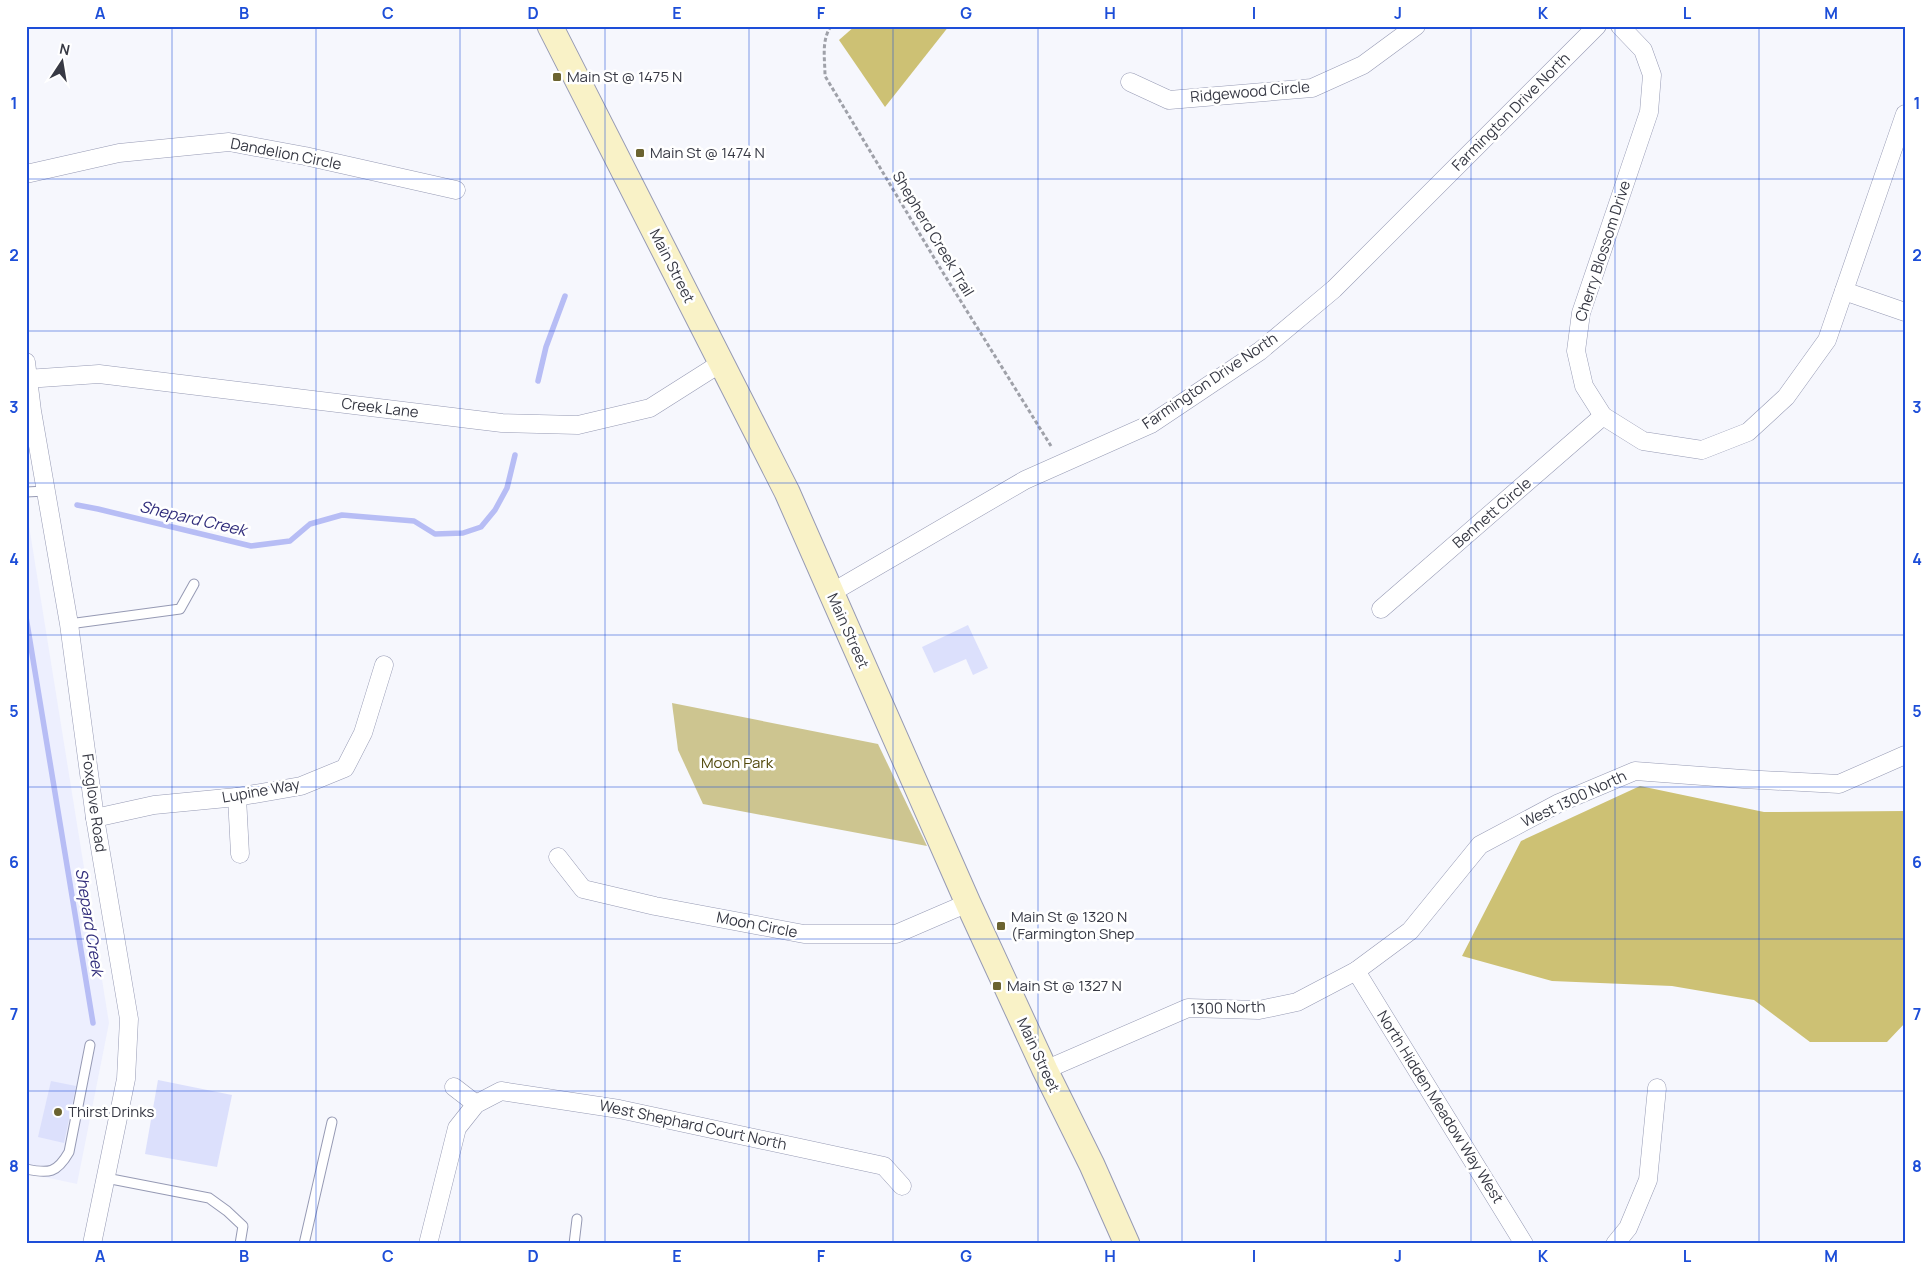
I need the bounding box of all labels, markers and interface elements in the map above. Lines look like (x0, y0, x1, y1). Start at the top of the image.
text: A (95, 2, 106, 24)
text: B (239, 2, 249, 24)
text: C (382, 2, 394, 24)
text: D (527, 2, 539, 24)
text: E (672, 2, 682, 24)
text: F (817, 2, 826, 24)
text: G (960, 2, 972, 24)
text: H (1104, 2, 1116, 24)
text: I (1252, 2, 1256, 24)
text: J (1394, 2, 1402, 24)
text: K (1538, 2, 1549, 24)
text: L (1683, 2, 1692, 24)
text: M (1824, 2, 1838, 24)
north arrow (38, 38, 88, 88)
text: N (58, 38, 72, 59)
street label: Farmington Drive North (1447, 48, 1574, 175)
place label: Main St @ 1475 N (567, 66, 682, 87)
marker: Main St @ 1475 N (551, 71, 563, 83)
street label: Ridgewood Circle (1189, 76, 1311, 107)
text: 1 (10, 92, 18, 114)
text: 1 (1913, 92, 1921, 114)
street label: Dandelion Circle (229, 132, 344, 175)
place label: Main St @ 1474 N (650, 142, 765, 163)
marker: Main St @ 1474 N (634, 147, 646, 159)
street label: Shepherd Creek Trail (888, 167, 979, 300)
street label: Cherry Blossom Drive (1570, 178, 1635, 324)
street label: Main Street (645, 225, 700, 306)
text: 2 (9, 244, 19, 266)
text: 2 (1912, 244, 1922, 266)
street label: Farmington Drive North (1138, 327, 1282, 434)
street label: Creek Lane (340, 392, 420, 423)
text: 3 (9, 396, 19, 418)
text: 3 (1912, 396, 1922, 418)
street label: Bennett Circle (1448, 472, 1536, 553)
water label: Shepard Creek (138, 495, 250, 541)
text: 4 (9, 548, 19, 570)
text: 4 (1912, 548, 1922, 570)
street label: Main Street (823, 590, 874, 672)
text: 5 (9, 700, 19, 722)
text: 5 (1912, 700, 1922, 722)
street label: Foxglove Road (77, 752, 112, 854)
park label: Moon Park (701, 752, 774, 773)
street label: West 1300 North (1518, 765, 1630, 832)
street label: Lupine Way (220, 773, 302, 808)
text: 6 (9, 851, 19, 873)
text: 6 (1912, 851, 1922, 873)
water label: Shepard Creek (71, 867, 110, 979)
street label: Moon Circle (715, 906, 800, 943)
place label: Main St @ 1320 N (Farmington Shep (1011, 906, 1135, 944)
marker: Main St @ 1320 N (Farmington Shep (995, 920, 1007, 932)
place label: Main St @ 1327 N (1007, 975, 1122, 996)
marker: Main St @ 1327 N (991, 980, 1003, 992)
street label: 1300 North (1190, 996, 1266, 1019)
text: 7 (10, 1003, 18, 1025)
text: 7 (1913, 1003, 1921, 1025)
street label: North Hidden Meadow Way West (1372, 1006, 1509, 1207)
street label: Main Street (1012, 1014, 1065, 1096)
street label: West Shephard Court North (597, 1094, 789, 1155)
place label: Thirst Drinks (68, 1101, 155, 1122)
marker: Thirst Drinks (52, 1106, 64, 1118)
text: 8 (9, 1155, 19, 1177)
text: 8 (1912, 1155, 1922, 1177)
text: A (95, 1245, 106, 1267)
text: B (239, 1245, 249, 1267)
text: C (382, 1245, 394, 1267)
text: D (527, 1245, 539, 1267)
text: E (672, 1245, 682, 1267)
text: F (817, 1245, 826, 1267)
text: G (960, 1245, 972, 1267)
text: H (1104, 1245, 1116, 1267)
text: I (1252, 1245, 1256, 1267)
text: J (1394, 1245, 1402, 1267)
text: K (1538, 1245, 1549, 1267)
text: L (1683, 1245, 1692, 1267)
text: M (1824, 1245, 1838, 1267)

